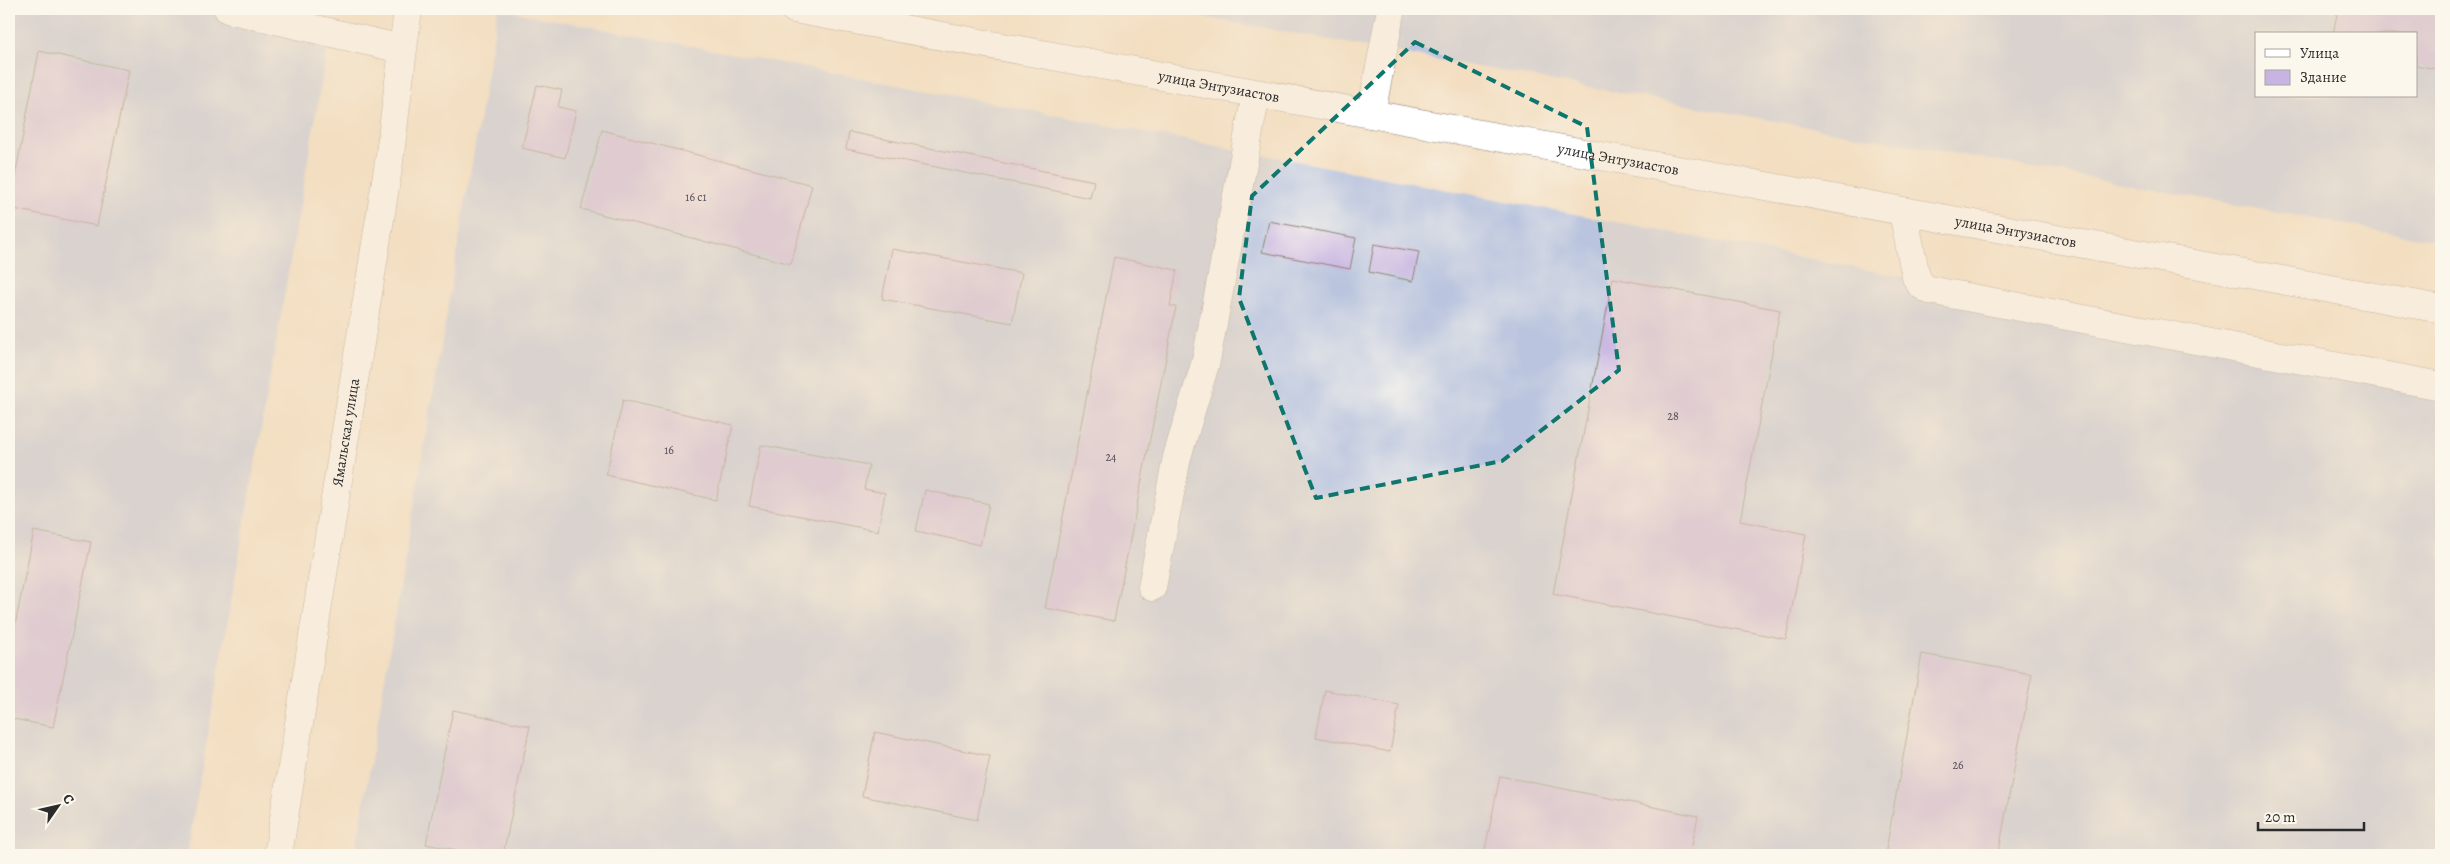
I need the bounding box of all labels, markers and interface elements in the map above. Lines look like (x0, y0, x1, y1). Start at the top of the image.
legend (2255, 32, 2418, 98)
text: Улица (2300, 43, 2339, 63)
street label: улица Энтузиастов (1156, 65, 1281, 107)
text: Здание (2300, 67, 2347, 87)
street label: улица Энтузиастов (1555, 138, 1681, 180)
house number: 16 с1 (685, 189, 707, 205)
street label: улица Энтузиастов (1953, 211, 2078, 252)
street label: Ямальская улица (327, 377, 364, 488)
house number: 28 (1667, 408, 1679, 424)
house number: 16 (664, 442, 674, 458)
house number: 24 (1105, 449, 1117, 465)
house number: 26 (1952, 757, 1964, 773)
north arrow (32, 782, 82, 832)
text: С (58, 790, 79, 808)
scale bar (2258, 799, 2364, 831)
text: 20 m (2265, 807, 2296, 827)

